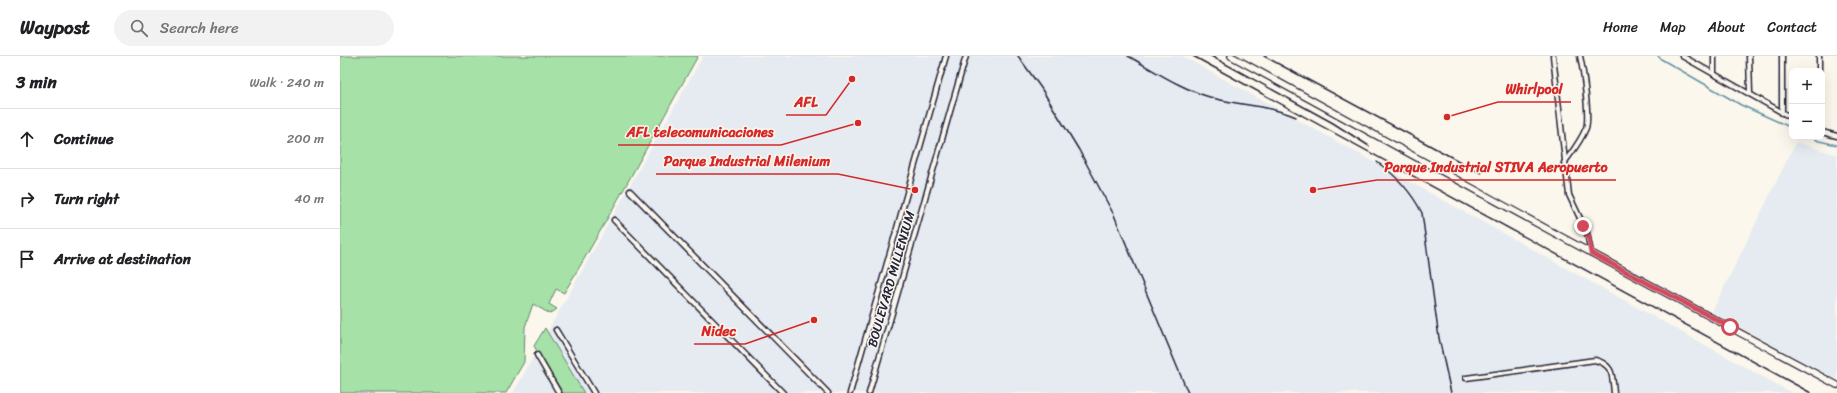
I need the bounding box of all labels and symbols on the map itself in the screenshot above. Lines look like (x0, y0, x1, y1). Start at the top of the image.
callout: Whirlpool (1498, 76, 1571, 102)
text: Whirlpool (1505, 77, 1564, 102)
callout: AFL (786, 89, 826, 115)
text: AFL (793, 90, 818, 115)
callout: AFL telecomunicaciones (618, 119, 781, 145)
text: AFL telecomunicaciones (625, 120, 774, 145)
callout: Parque Industrial Milenium (656, 148, 838, 174)
text: Parque Industrial Milenium (664, 149, 830, 174)
callout: Parque Industrial STIVA Aeropuerto (1377, 154, 1616, 180)
text: Parque Industrial STIVA Aeropuerto (1384, 155, 1609, 180)
street label: BOULEVARD MILLENIUM (861, 208, 922, 350)
route end (1574, 217, 1592, 235)
callout: Nidec (694, 318, 745, 344)
route start (1721, 318, 1739, 336)
text: Nidec (700, 319, 737, 344)

